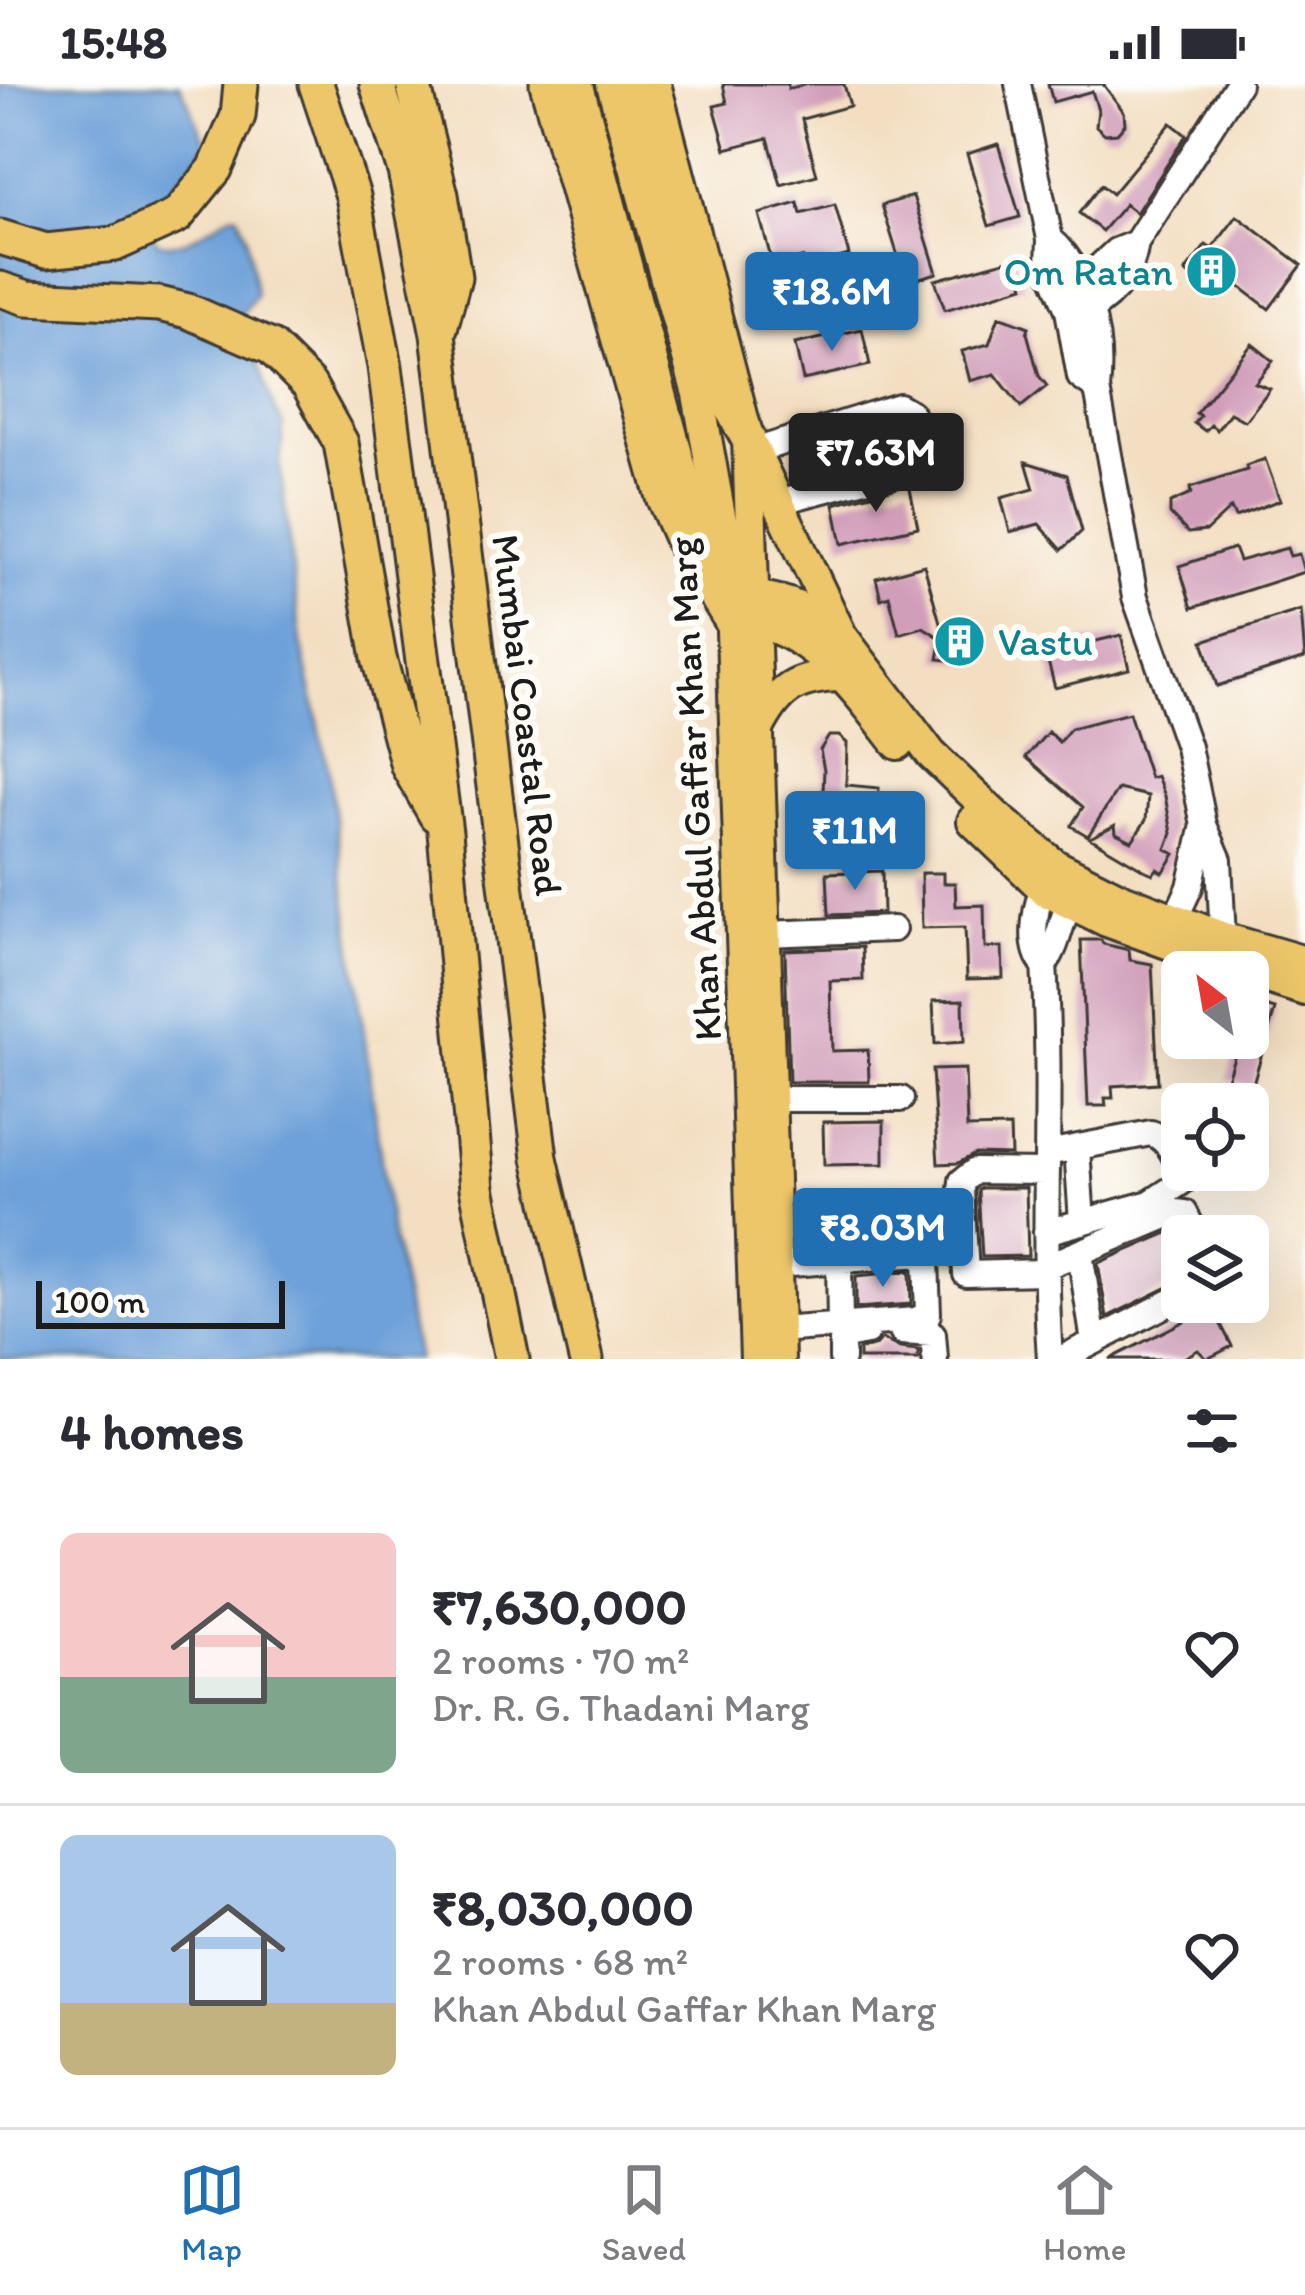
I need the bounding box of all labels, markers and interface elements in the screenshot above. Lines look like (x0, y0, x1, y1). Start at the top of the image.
text: 15:48 (60, 15, 167, 69)
building icon: Om Ratan (1184, 243, 1240, 299)
place label: Om Ratan (1003, 248, 1173, 295)
pin: ₹18.6M (734, 252, 930, 354)
text: ₹18.6M (772, 267, 892, 314)
pin: ₹7.63M (778, 413, 974, 515)
text: ₹7.63M (816, 428, 936, 475)
street label: Mumbai Coastal Road (482, 532, 573, 899)
street label: Khan Abdul Gaffar Khan Marg (658, 536, 731, 1042)
building icon: Vastu (931, 613, 987, 669)
place label: Vastu (998, 618, 1093, 665)
pin: ₹11M (784, 791, 926, 893)
text: ₹11M (812, 806, 898, 853)
north arrow (1161, 951, 1269, 1059)
map controls (1161, 951, 1269, 1323)
button: locate (1161, 1083, 1269, 1191)
pin: ₹8.03M (785, 1188, 981, 1290)
text: ₹8.03M (820, 1203, 946, 1250)
button: layers (1161, 1215, 1269, 1323)
scale bar (36, 1275, 285, 1328)
text: 100 m (54, 1282, 145, 1321)
icon: filters (1179, 1398, 1245, 1464)
text: 4 homes (60, 1401, 244, 1462)
text: ₹7,630,000 (432, 1576, 687, 1637)
icon: home (156, 1581, 300, 1725)
icon: heart (1179, 1620, 1245, 1686)
text: 2 rooms · 70 m² (432, 1637, 690, 1684)
text: Dr. R. G. Thadani Marg (432, 1684, 810, 1731)
text: ₹8,030,000 (432, 1877, 694, 1938)
icon: home (156, 1883, 300, 2027)
icon: heart (1179, 1922, 1245, 1988)
text: 2 rooms · 68 m² (432, 1938, 688, 1985)
text: Khan Abdul Gaffar Khan Marg (432, 1985, 936, 2032)
tab: Map (179, 2157, 245, 2268)
tab: Saved (602, 2157, 686, 2268)
tab: Home (1043, 2157, 1126, 2268)

